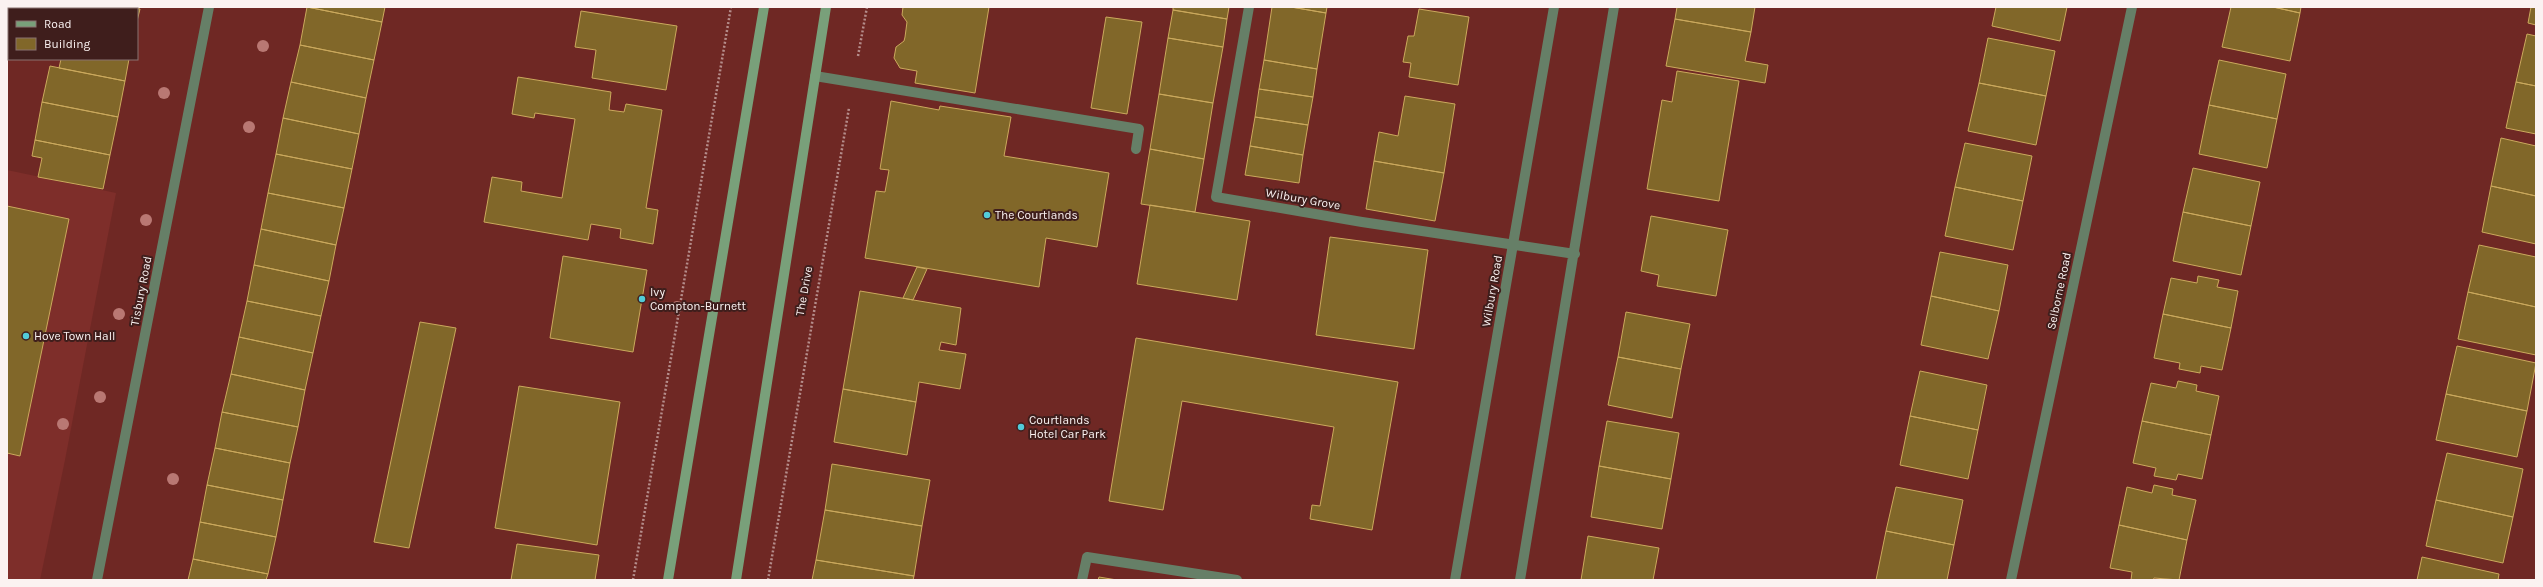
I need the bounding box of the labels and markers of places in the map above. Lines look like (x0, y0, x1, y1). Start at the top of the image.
place label: The Courtlands (995, 208, 1078, 222)
marker: The Courtlands (982, 210, 992, 220)
place label: Ivy Compton-Burnett (650, 285, 747, 313)
marker: Ivy Compton-Burnett (637, 294, 647, 304)
place label: Hove Town Hall (34, 329, 115, 343)
marker: Hove Town Hall (21, 331, 31, 341)
place label: Courtlands Hotel Car Park (1029, 413, 1106, 441)
marker: Courtlands Hotel Car Park (1016, 422, 1026, 432)

